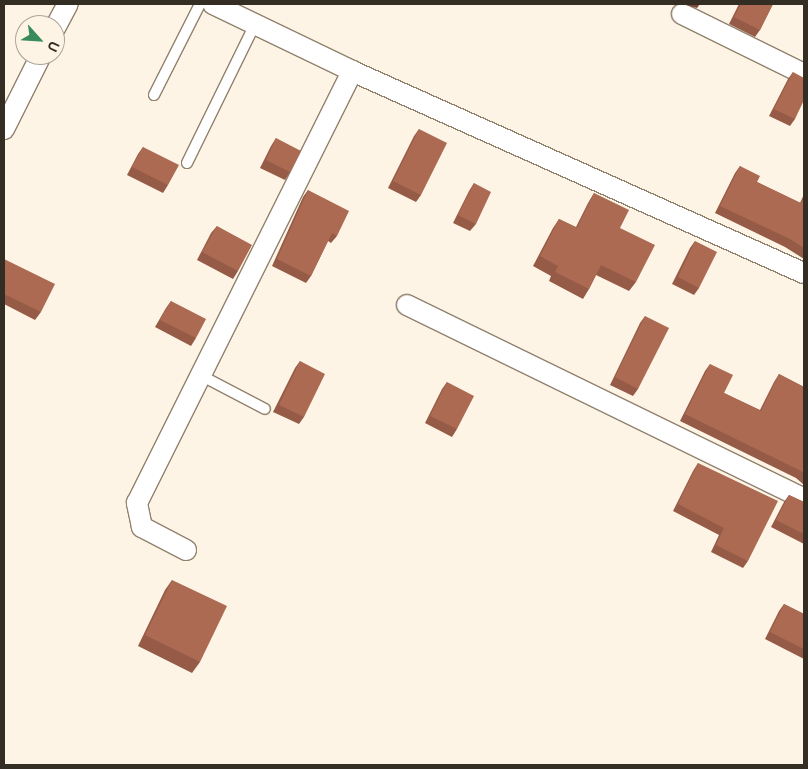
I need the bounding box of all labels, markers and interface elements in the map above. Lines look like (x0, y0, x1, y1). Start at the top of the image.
north arrow (15, 15, 65, 65)
text: U (43, 38, 63, 55)

